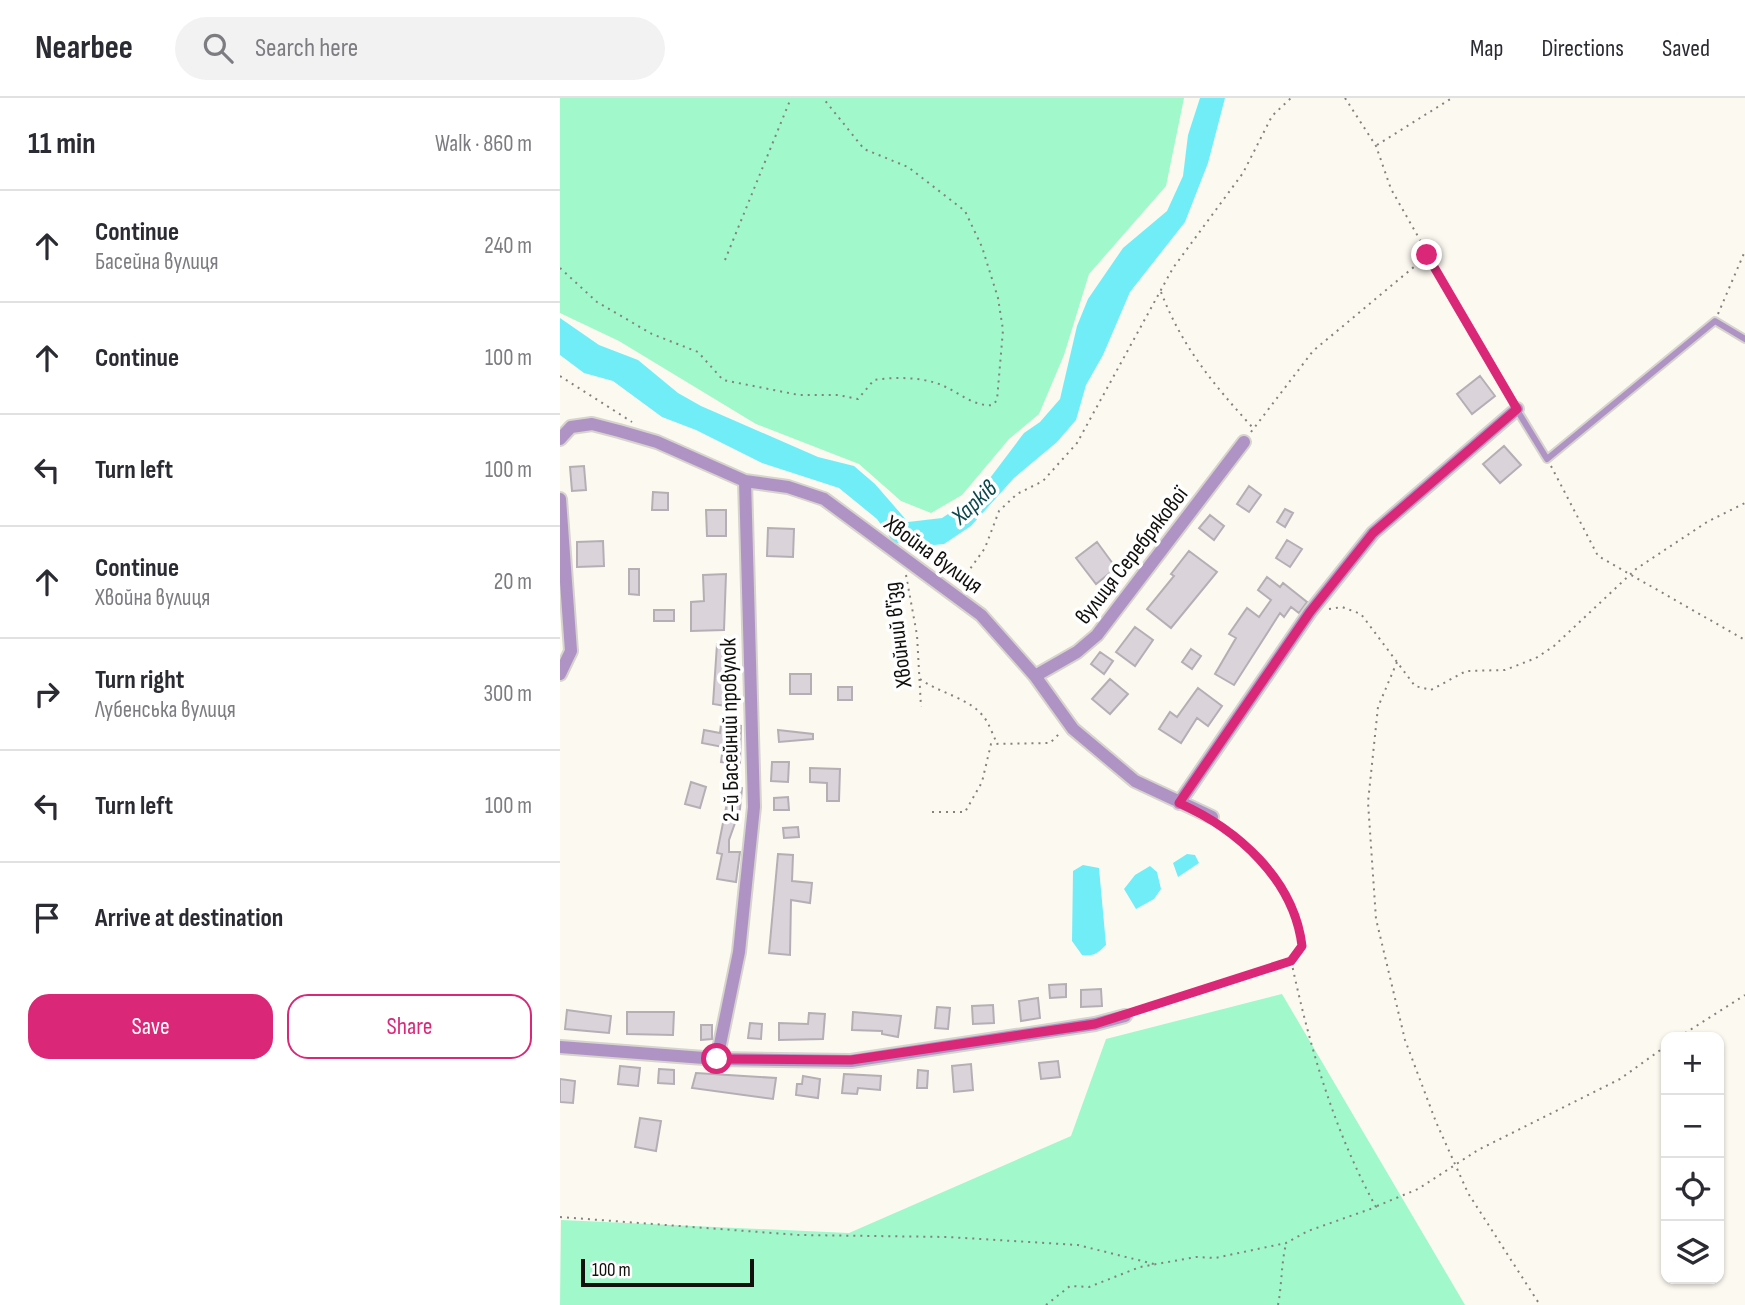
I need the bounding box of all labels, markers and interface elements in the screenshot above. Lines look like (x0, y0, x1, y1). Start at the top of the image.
search box (175, 17, 665, 80)
text: Nearbee (35, 28, 133, 68)
icon: search (199, 29, 237, 67)
text: Search here (255, 33, 358, 64)
text: Map (1470, 34, 1503, 63)
text: Directions (1541, 34, 1624, 63)
text: Saved (1662, 34, 1710, 63)
text: 11 min (28, 126, 96, 162)
text: Walk · 860 m (435, 130, 532, 158)
text: Continue (95, 217, 179, 248)
icon: ahead (28, 227, 66, 265)
text: 240 m (484, 232, 532, 260)
route end (1411, 239, 1442, 270)
text: Басейна вулиця (95, 248, 219, 276)
icon: ahead (28, 339, 66, 377)
text: Continue (95, 343, 179, 374)
text: 100 m (485, 344, 532, 372)
icon: left (28, 451, 66, 489)
text: Turn left (95, 455, 173, 486)
text: 100 m (485, 456, 532, 484)
water label: Харків (945, 474, 1003, 531)
street label: вулиця Серебрякової (1069, 481, 1195, 630)
street label: Хвойна вулиця (878, 509, 988, 600)
text: Continue (95, 553, 179, 584)
icon: ahead (28, 563, 66, 601)
text: 20 m (494, 568, 532, 596)
street label: Хвойний в'їзд (878, 580, 918, 690)
text: Хвойна вулиця (95, 584, 210, 612)
street label: 2-й Басейний провулок (714, 637, 746, 822)
text: Turn right (95, 665, 184, 696)
icon: right (28, 675, 66, 713)
text: 300 m (483, 680, 532, 708)
text: Лубeнська вулиця (95, 696, 236, 724)
icon: left (28, 787, 66, 825)
text: Turn left (95, 791, 173, 822)
text: 100 m (485, 792, 532, 820)
icon: arrive (28, 899, 66, 937)
text: Arrive at destination (95, 903, 283, 934)
button: Save (28, 994, 273, 1059)
button: Share (287, 994, 532, 1059)
map controls (1661, 1032, 1724, 1284)
button: + (1661, 1032, 1724, 1095)
route start (701, 1043, 732, 1074)
button: − (1661, 1095, 1724, 1158)
button: locate (1661, 1158, 1724, 1221)
button: layers (1661, 1221, 1724, 1284)
scale bar (581, 1256, 754, 1288)
text: 100 m (592, 1259, 631, 1282)

